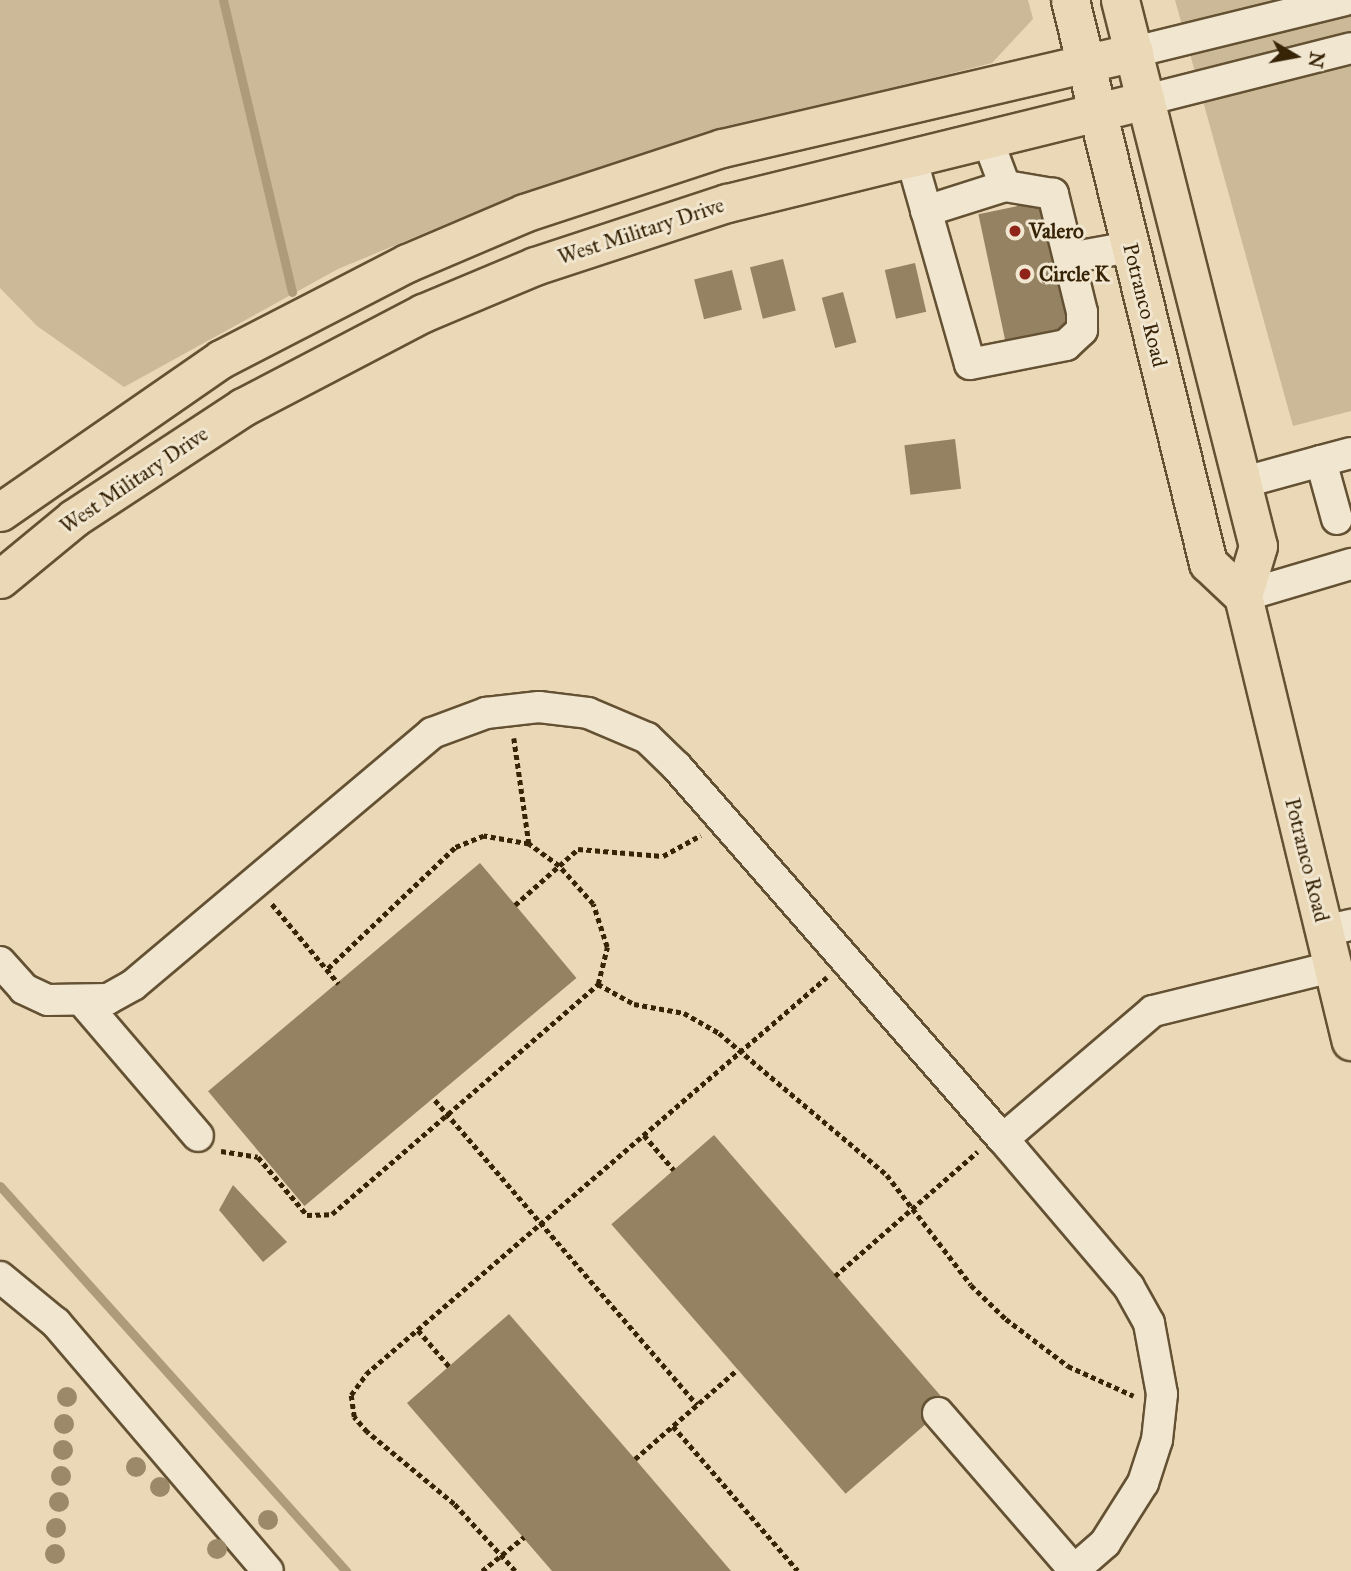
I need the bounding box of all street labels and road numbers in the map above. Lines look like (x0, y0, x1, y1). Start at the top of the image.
street label: West Military Drive (555, 192, 727, 270)
street label: Potranco Road (1117, 240, 1173, 370)
street label: West Military Drive (55, 421, 213, 539)
street label: Potranco Road (1279, 795, 1335, 925)

